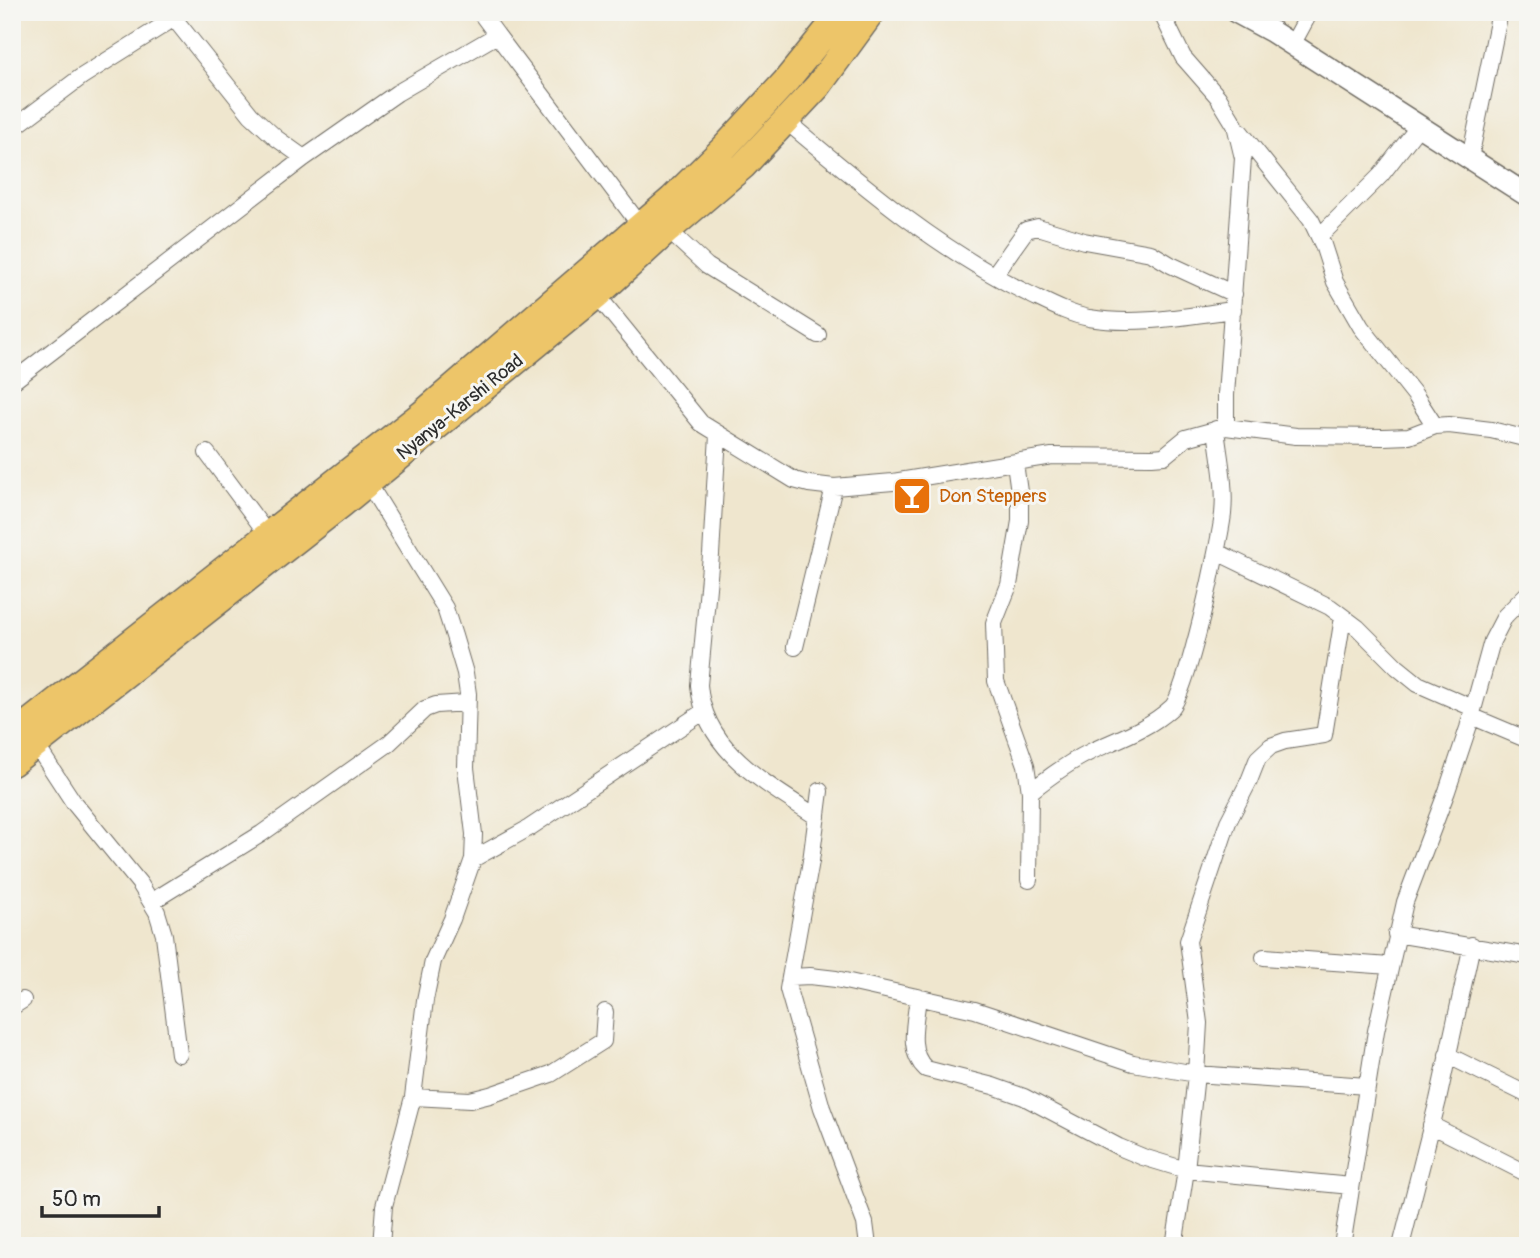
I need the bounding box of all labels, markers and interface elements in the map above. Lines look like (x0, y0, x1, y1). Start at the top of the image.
street label: Nyanya-Karshi Road (392, 349, 528, 465)
bar icon: Don Steppers (891, 475, 933, 517)
place label: Don Steppers (939, 484, 1047, 508)
scale bar (42, 1174, 159, 1218)
text: 50 m (52, 1186, 101, 1213)

